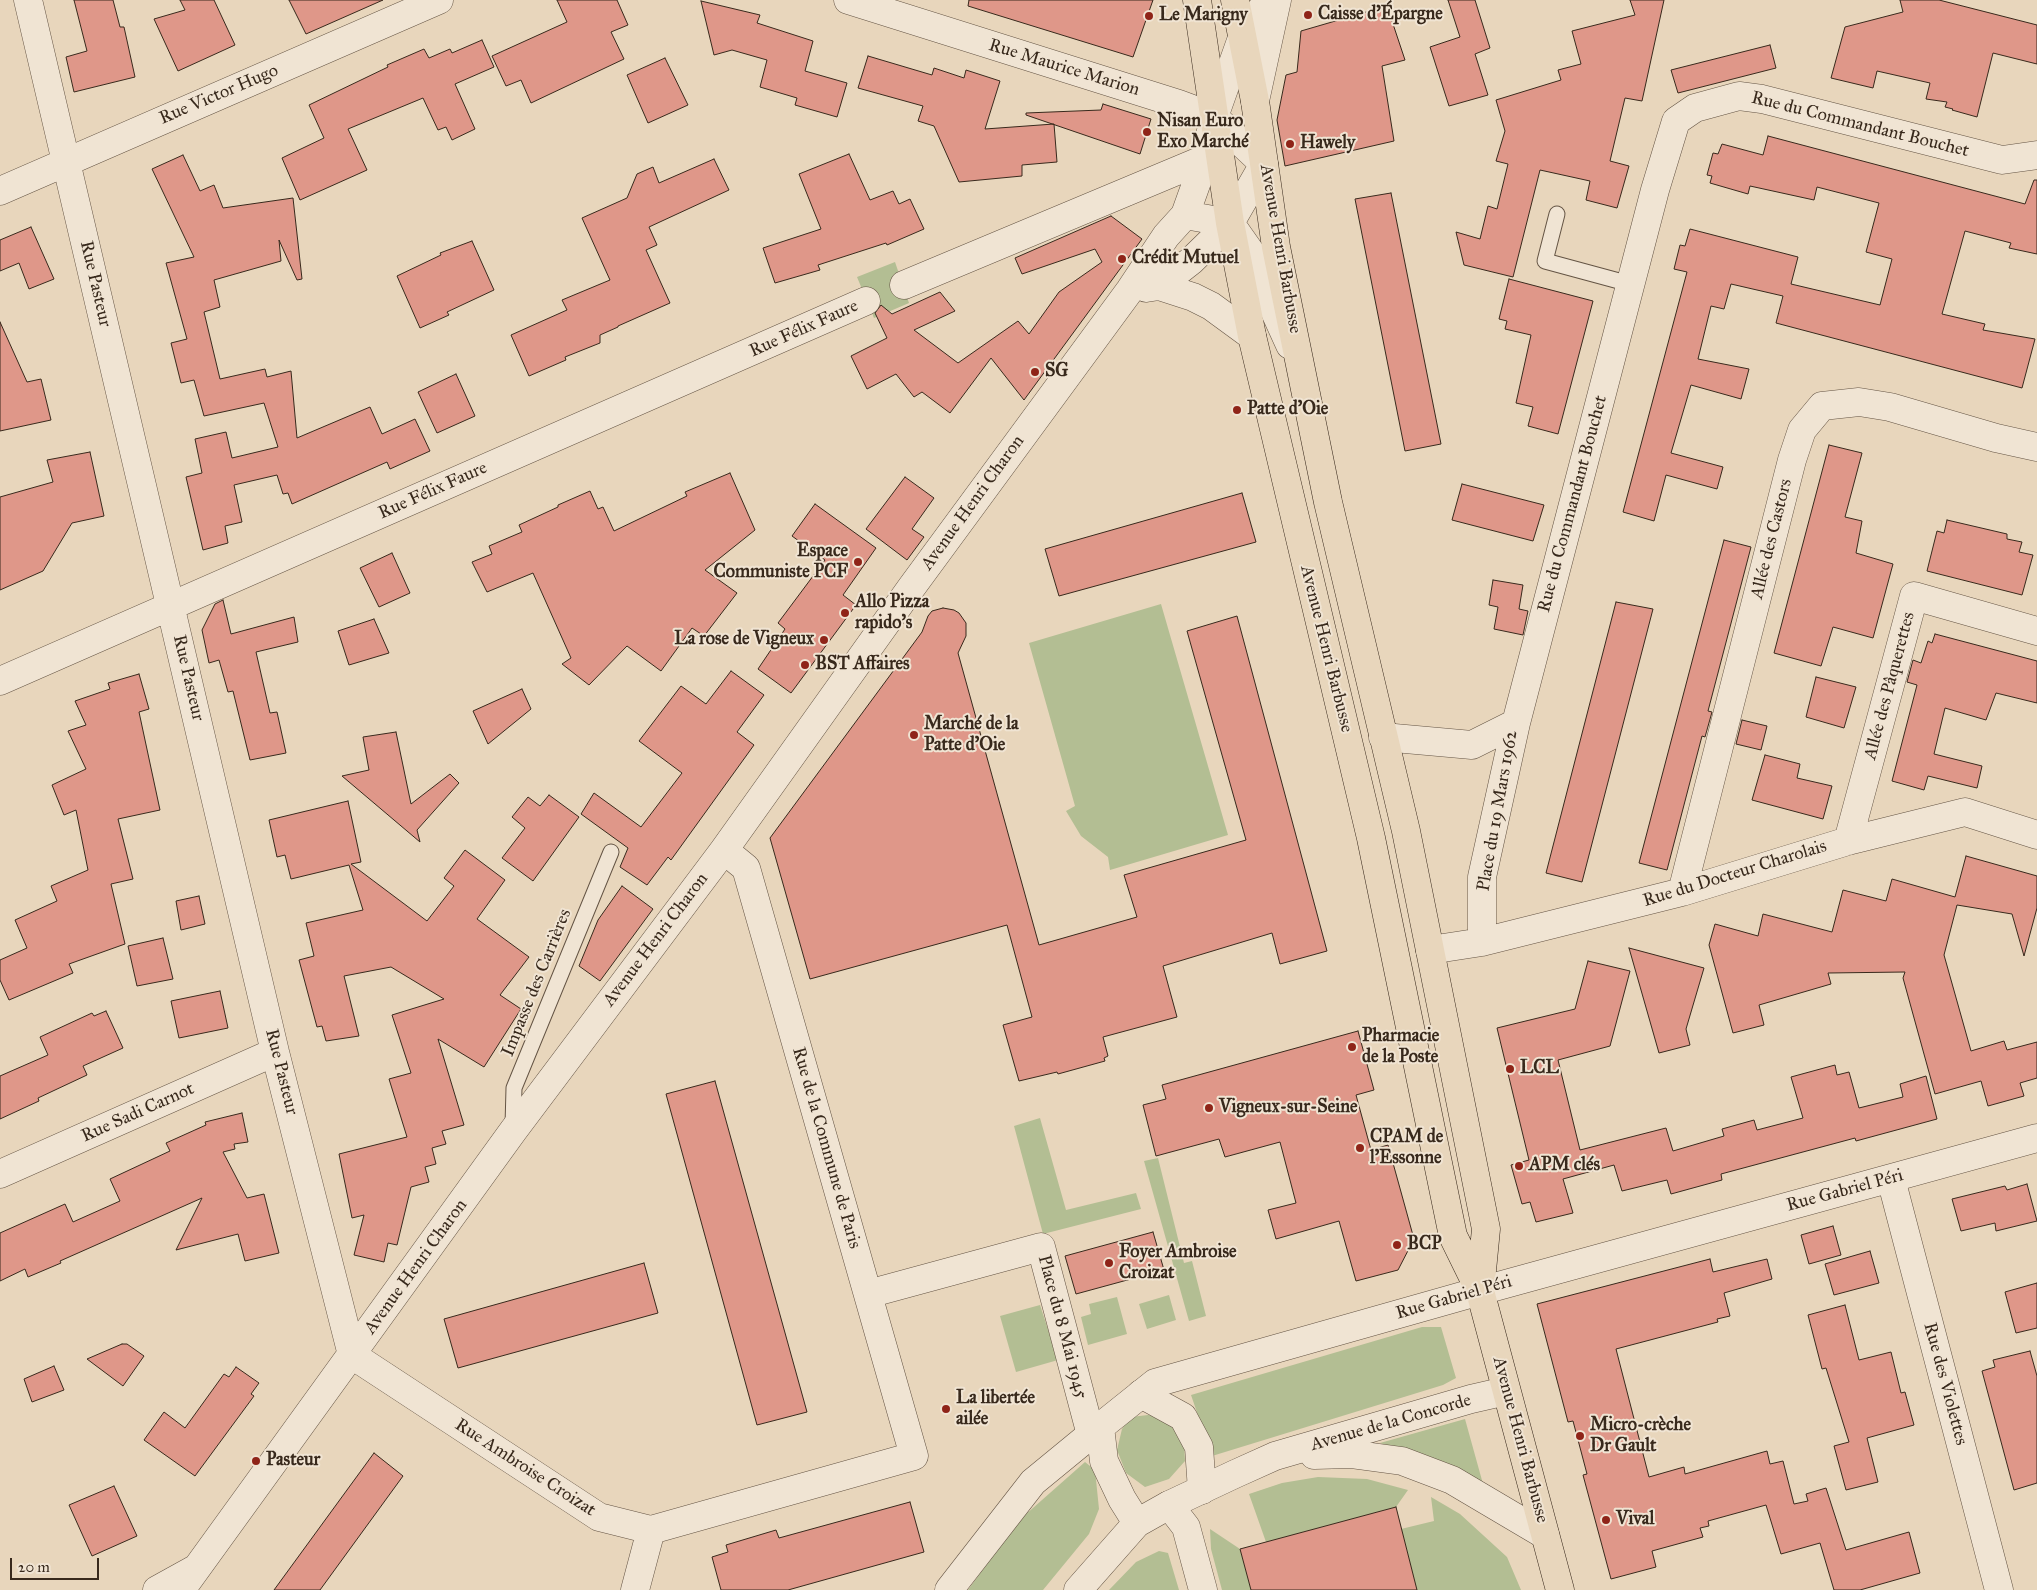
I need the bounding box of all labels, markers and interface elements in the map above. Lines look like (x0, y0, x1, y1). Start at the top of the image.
place label: Caisse d'Épargne (1318, 4, 1443, 26)
place label: Le Marigny (1159, 5, 1248, 27)
marker: Caisse d'Épargne (1302, 9, 1314, 21)
marker: Le Marigny (1143, 10, 1155, 22)
street label: Rue Maurice Marion (986, 35, 1142, 101)
street label: Rue Victor Hugo (156, 60, 282, 130)
street label: Rue du Commandant Bouchet (1749, 87, 1971, 163)
place label: Nisan Euro Exo Marché (1157, 111, 1249, 154)
marker: Nisan Euro Exo Marché (1141, 126, 1153, 138)
place label: Hawely (1300, 133, 1355, 155)
marker: Hawely (1284, 138, 1296, 150)
street label: Avenue Henri Barbusse (1254, 163, 1306, 335)
street label: Rue Pasteur (75, 239, 115, 329)
place label: Crédit Mutuel (1132, 248, 1239, 270)
marker: Crédit Mutuel (1116, 253, 1128, 265)
street label: Rue Félix Faure (746, 295, 862, 363)
place label: SG (1045, 361, 1069, 383)
marker: SG (1029, 366, 1041, 378)
street label: Rue du Commandant Bouchet (1534, 393, 1612, 615)
place label: Patte d'Oie (1247, 399, 1328, 421)
marker: Patte d'Oie (1231, 404, 1243, 416)
street label: Avenue Henri Charon (917, 431, 1029, 575)
street label: Rue Félix Faure (375, 457, 491, 525)
street label: Allée des Castors (1747, 477, 1797, 601)
place label: Espace Communiste PCF (714, 541, 848, 584)
marker: Espace Communiste PCF (852, 556, 864, 568)
street label: Avenue Henri Barbusse (1295, 563, 1357, 735)
place label: Allo Pizza rapido's (855, 592, 929, 634)
marker: Allo Pizza rapido's (839, 607, 851, 619)
street label: Allée des Pâquerettes (1860, 610, 1920, 762)
place label: La rose de Vigneux (674, 629, 814, 651)
street label: Rue Pasteur (168, 633, 208, 723)
marker: La rose de Vigneux (818, 634, 830, 646)
place label: BST Affaires (815, 654, 910, 676)
marker: BST Affaires (799, 659, 811, 671)
place label: Marché de la Patte d'Oie (924, 714, 1019, 756)
marker: Marché de la Patte d'Oie (908, 729, 920, 741)
street label: Place du 19 Mars 1962 (1473, 729, 1523, 893)
street label: Rue du Docteur Charolais (1641, 836, 1829, 912)
street label: Avenue Henri Charon (599, 869, 713, 1011)
street label: Impasse des Carrières (498, 906, 576, 1060)
place label: Pharmacie de la Poste (1362, 1026, 1439, 1068)
street label: Rue Pasteur (260, 1027, 302, 1117)
marker: Pharmacie de la Poste (1346, 1041, 1358, 1053)
street label: Rue de la Commune de Paris (787, 1045, 865, 1251)
place label: LCL (1520, 1058, 1559, 1080)
marker: LCL (1504, 1063, 1516, 1075)
street label: Rue Sadi Carnot (78, 1078, 198, 1148)
place label: Vigneux-sur-Seine (1219, 1097, 1357, 1119)
marker: Vigneux-sur-Seine (1203, 1102, 1215, 1114)
place label: CPAM de l'Essonne (1370, 1127, 1443, 1170)
marker: CPAM de l'Essonne (1354, 1142, 1366, 1154)
place label: APM clés (1529, 1155, 1600, 1177)
marker: APM clés (1513, 1160, 1525, 1172)
street label: Rue Gabriel Péri (1784, 1165, 1906, 1217)
street label: Avenue Henri Charon (360, 1195, 472, 1339)
place label: BCP (1407, 1234, 1441, 1256)
marker: BCP (1391, 1239, 1403, 1251)
place label: Foyer Ambroise Croizat (1119, 1242, 1236, 1284)
street label: Place du 8 Mai 1945 (1032, 1253, 1092, 1401)
marker: Foyer Ambroise Croizat (1103, 1257, 1115, 1269)
street label: Rue Gabriel Péri (1393, 1271, 1515, 1325)
street label: Rue des Violettes (1918, 1320, 1972, 1448)
street label: Avenue Henri Barbusse (1487, 1354, 1553, 1526)
place label: La libertée ailée (956, 1388, 1035, 1430)
street label: Avenue de la Concorde (1308, 1390, 1474, 1456)
marker: La libertée ailée (940, 1403, 952, 1415)
street label: Rue Ambroise Croizat (451, 1414, 599, 1522)
place label: Micro-crèche Dr Gault (1590, 1415, 1691, 1458)
marker: Micro-crèche Dr Gault (1574, 1430, 1586, 1442)
place label: Pasteur (266, 1450, 320, 1472)
marker: Pasteur (250, 1455, 262, 1467)
place label: Vival (1616, 1509, 1654, 1531)
marker: Vival (1600, 1514, 1612, 1526)
scale bar (12, 1548, 101, 1580)
text: 20 m (18, 1558, 50, 1576)

